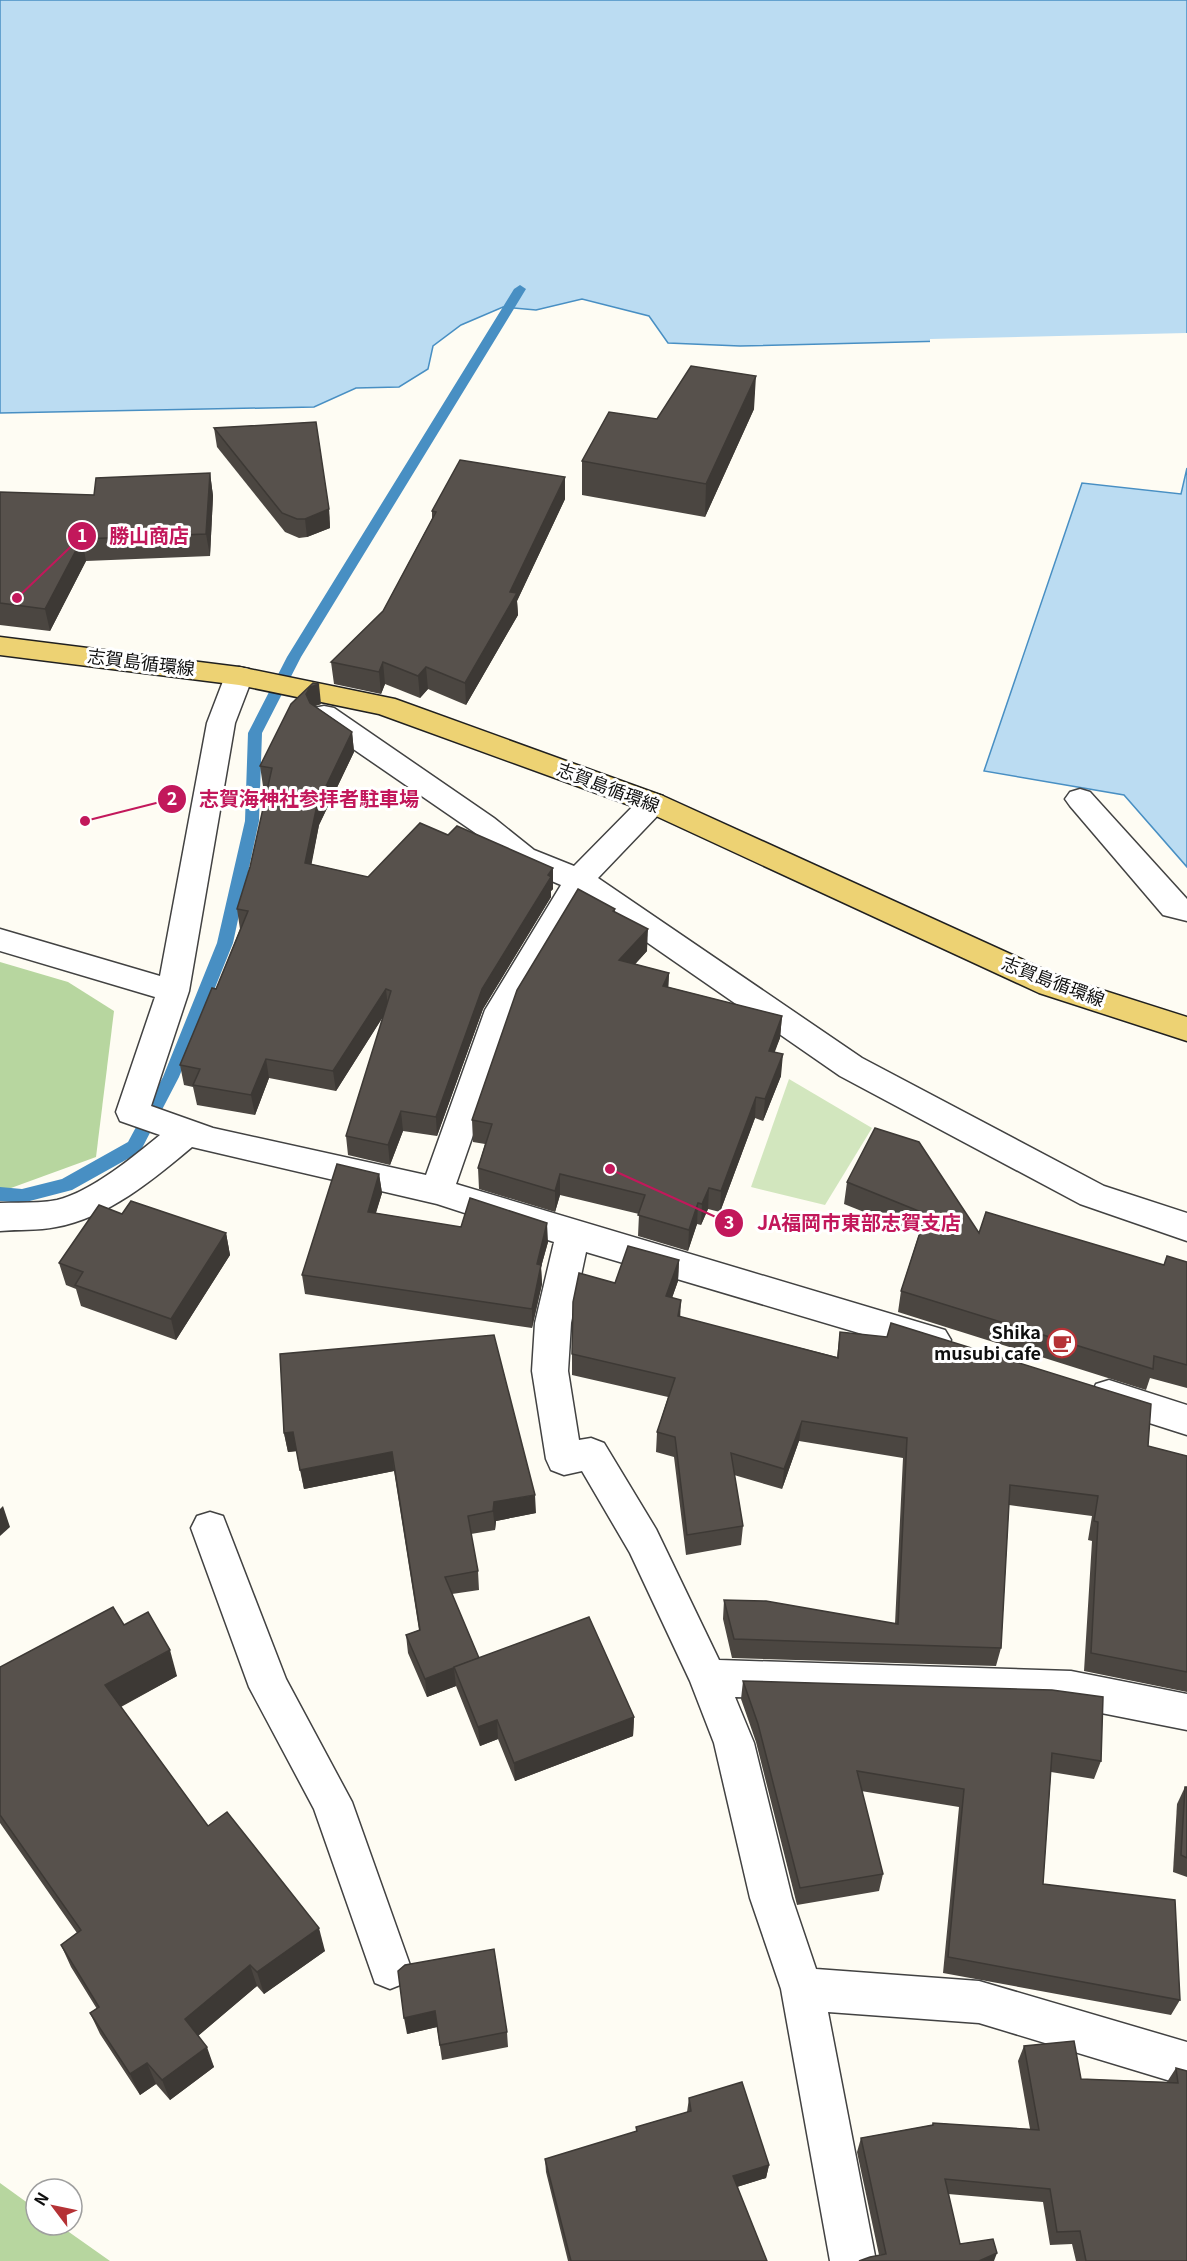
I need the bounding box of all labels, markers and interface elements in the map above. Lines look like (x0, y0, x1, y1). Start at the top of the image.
callout: 勝山商店 (67, 517, 201, 555)
text: 勝山商店 (109, 520, 189, 549)
text: 1 (77, 521, 87, 547)
street label: 志賀島循環線 (86, 642, 196, 680)
street label: 志賀島循環線 (554, 755, 664, 818)
callout: 志賀海神社参拝者駐車場 (157, 780, 431, 818)
text: 志賀海神社参拝者駐車場 (199, 783, 419, 812)
text: 2 (167, 784, 177, 810)
street label: 志賀島循環線 (999, 949, 1109, 1012)
callout: JA福岡市東部志賀支店 (714, 1204, 973, 1242)
text: JA福岡市東部志賀支店 (757, 1207, 961, 1236)
text: 3 (724, 1208, 734, 1234)
place label: Shika musubi cafe (934, 1318, 1041, 1365)
cafe icon: Shika musubi cafe (1046, 1327, 1078, 1359)
north arrow (24, 2177, 84, 2237)
text: N (27, 2187, 54, 2210)

